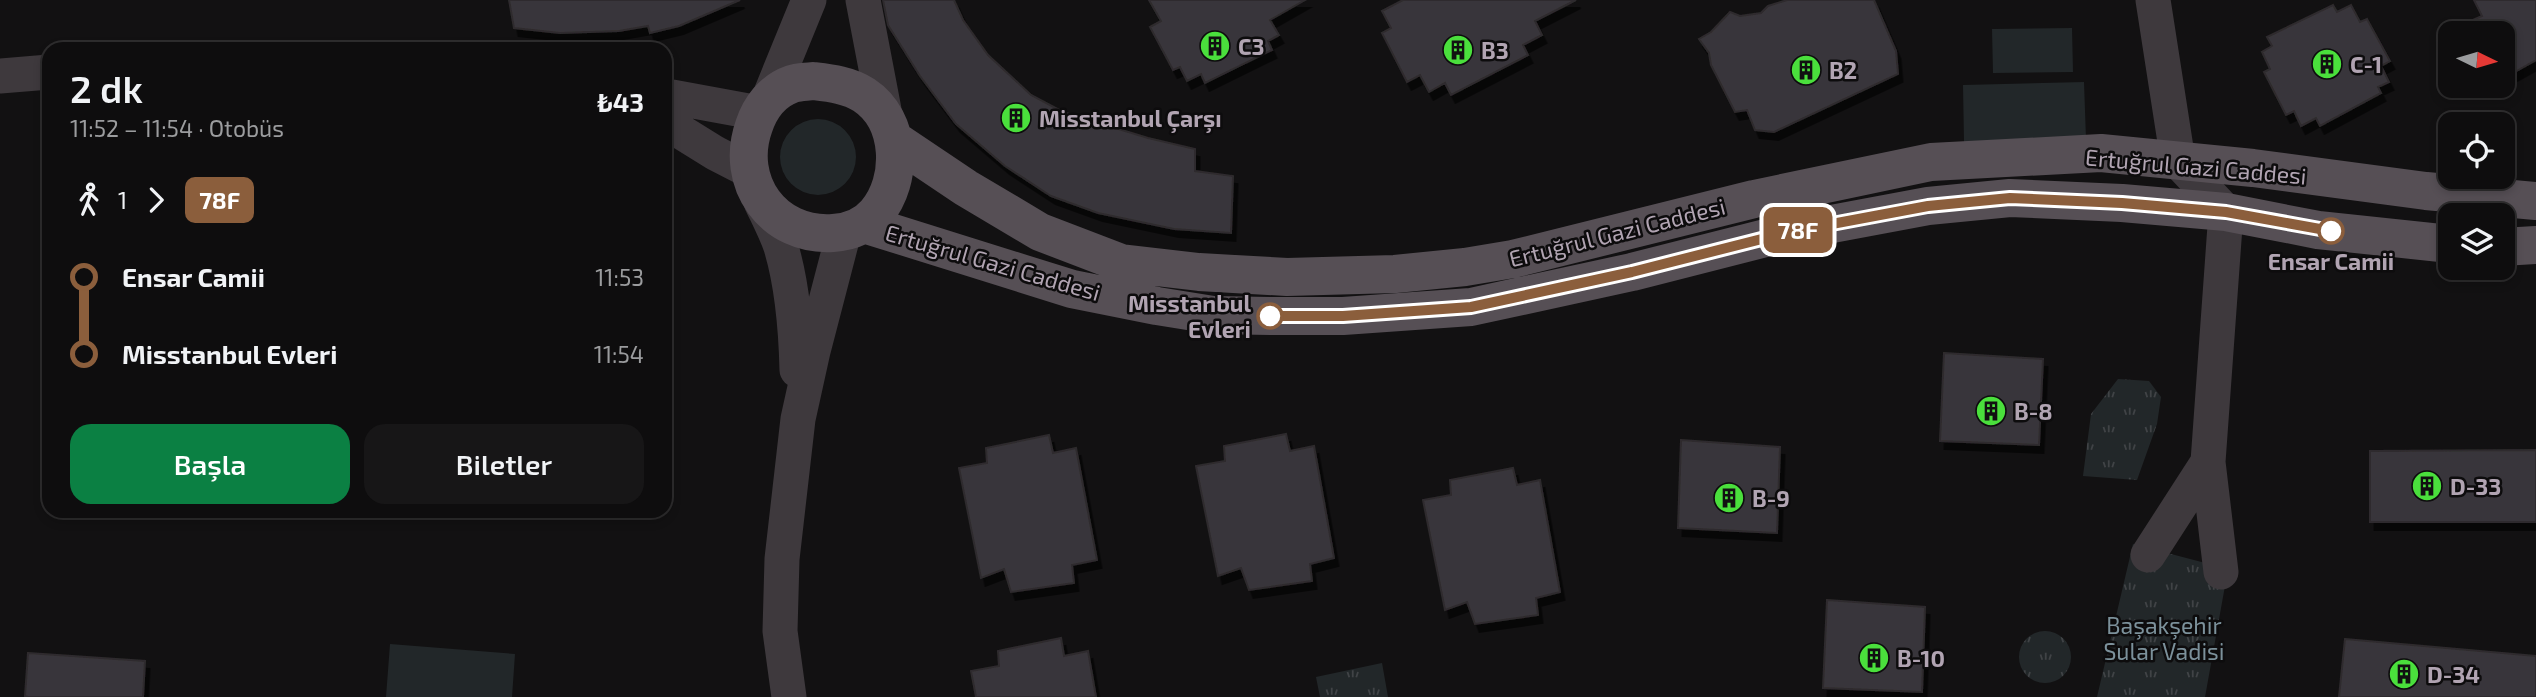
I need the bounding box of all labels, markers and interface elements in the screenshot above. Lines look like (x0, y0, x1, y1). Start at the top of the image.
north arrow (2438, 21, 2515, 98)
map controls (2438, 21, 2515, 280)
building icon: C3 (1198, 29, 1232, 63)
place label: C3 (1238, 32, 1265, 60)
building icon: B3 (1441, 33, 1475, 67)
place label: B3 (1481, 36, 1509, 64)
building icon: C-1 (2310, 47, 2344, 81)
place label: C-1 (2350, 50, 2382, 78)
building icon: B2 (1789, 53, 1823, 87)
place label: B2 (1829, 56, 1857, 84)
text: 2 dk (70, 65, 143, 111)
text: ₺43 (597, 86, 644, 117)
building icon: Misstanbul Çarşı (999, 101, 1033, 135)
place label: Misstanbul Çarşı (1039, 104, 1222, 134)
button: locate (2438, 112, 2515, 189)
text: 11:52 – 11:54 · Otobüs (70, 114, 284, 142)
street label: Ertuğrul Gazi Caddesi (2084, 142, 2308, 190)
icon: walk (70, 181, 108, 219)
icon: forward (137, 181, 175, 219)
text: 78F (199, 185, 240, 214)
text: 1 (118, 186, 127, 214)
street label: Ertuğrul Gazi Caddesi (1506, 192, 1728, 272)
button: layers (2438, 203, 2515, 280)
line badge: 78F (1758, 207, 1838, 253)
text: 78F (1778, 215, 1819, 244)
street label: Ertuğrul Gazi Caddesi (882, 218, 1104, 306)
marker: Ensar Camii (2318, 218, 2344, 244)
place label: Ensar Camii (2268, 247, 2394, 275)
text: Ensar Camii (122, 261, 265, 292)
text: 11:53 (595, 263, 644, 291)
place label: Misstanbul Evleri (1128, 289, 1251, 343)
marker: Misstanbul Evleri (1257, 303, 1283, 329)
text: Misstanbul Evleri (122, 338, 337, 369)
text: 11:54 (594, 340, 644, 368)
building icon: B-8 (1974, 394, 2008, 428)
place label: B-8 (2014, 397, 2053, 425)
button: Başla (70, 424, 350, 504)
button: Biletler (364, 424, 644, 504)
building icon: D-33 (2410, 469, 2444, 503)
place label: D-33 (2450, 472, 2501, 500)
building icon: B-9 (1712, 481, 1746, 515)
place label: B-9 (1752, 484, 1790, 512)
park label: Başakşehir Sular Vadisi (2103, 611, 2225, 665)
building icon: B-10 (1857, 641, 1891, 675)
place label: B-10 (1897, 644, 1945, 672)
building icon: D-34 (2387, 657, 2421, 691)
place label: D-34 (2427, 660, 2480, 688)

